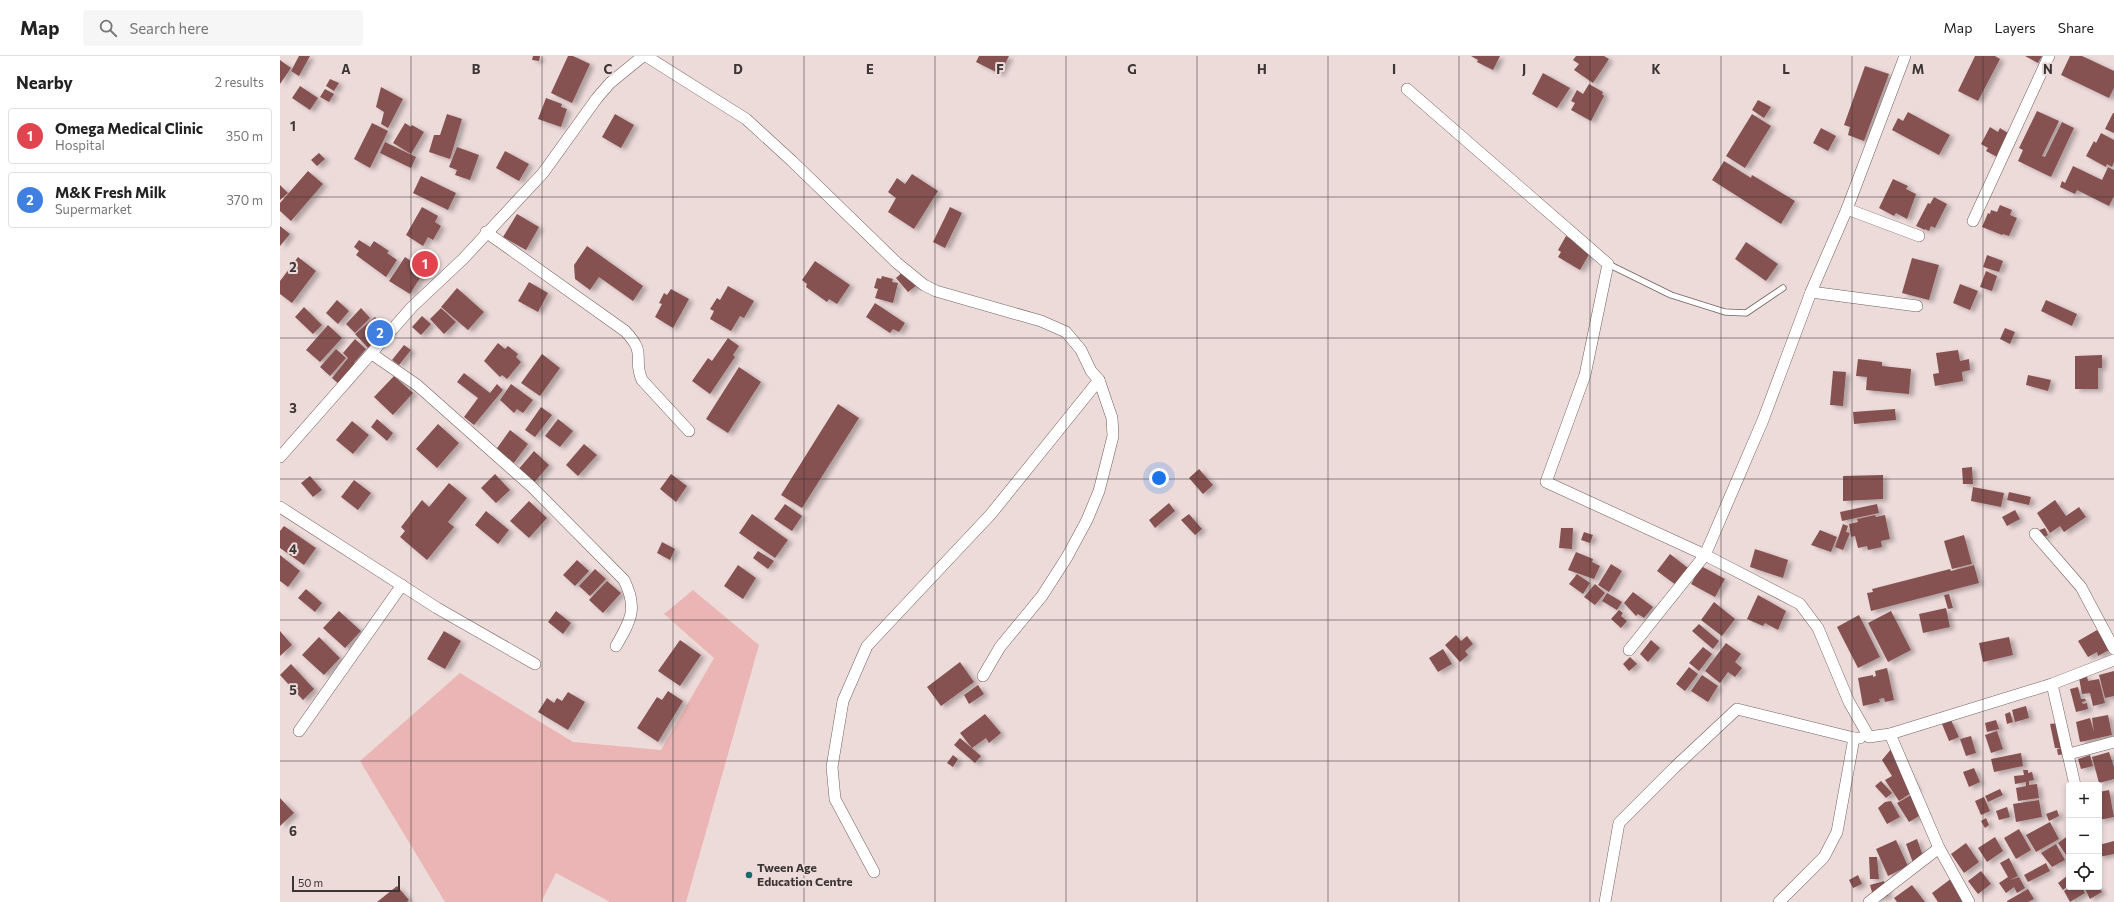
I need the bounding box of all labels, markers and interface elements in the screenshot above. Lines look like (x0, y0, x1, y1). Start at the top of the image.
search box (83, 10, 363, 46)
text: Map (20, 16, 59, 39)
icon: search (97, 17, 119, 39)
text: Search here (129, 19, 209, 37)
text: Map (1944, 19, 1972, 36)
text: Layers (1994, 19, 2036, 36)
text: Share (2058, 19, 2094, 36)
text: A (341, 61, 351, 77)
text: B (472, 61, 481, 77)
text: C (604, 61, 613, 77)
text: D (733, 61, 743, 77)
text: E (866, 61, 874, 77)
text: F (996, 61, 1004, 77)
text: G (1127, 61, 1137, 77)
text: H (1257, 61, 1267, 77)
text: I (1392, 61, 1396, 77)
text: J (1522, 61, 1526, 77)
text: K (1651, 61, 1661, 77)
text: L (1782, 61, 1790, 77)
text: M (1912, 61, 1924, 77)
text: N (2043, 61, 2053, 77)
text: Nearby (16, 72, 73, 93)
text: 2 results (215, 74, 264, 90)
text: 1 (290, 118, 296, 134)
text: Omega Medical Clinic (55, 119, 203, 137)
text: 1 (27, 128, 33, 144)
text: 350 m (226, 128, 263, 144)
text: Hospital (55, 137, 105, 153)
text: M&K Fresh Milk (55, 183, 166, 201)
text: 2 (26, 192, 34, 208)
text: 370 m (226, 192, 263, 208)
text: Supermarket (55, 201, 132, 217)
pin: 1 (412, 249, 438, 279)
text: 2 (289, 259, 297, 275)
pin: 2 (367, 318, 393, 348)
text: 3 (289, 400, 297, 416)
your location (1149, 468, 1169, 488)
text: 4 (289, 541, 297, 557)
text: 5 (289, 682, 297, 698)
map controls (2066, 782, 2102, 890)
button: + (2066, 782, 2102, 818)
button: − (2066, 818, 2102, 854)
text: 6 (289, 823, 297, 839)
button: locate (2066, 854, 2102, 890)
place label: Tween Age Education Centre (757, 860, 853, 888)
marker: Tween Age Education Centre (744, 870, 754, 880)
scale bar (292, 874, 400, 893)
text: 50 m (298, 876, 323, 889)

